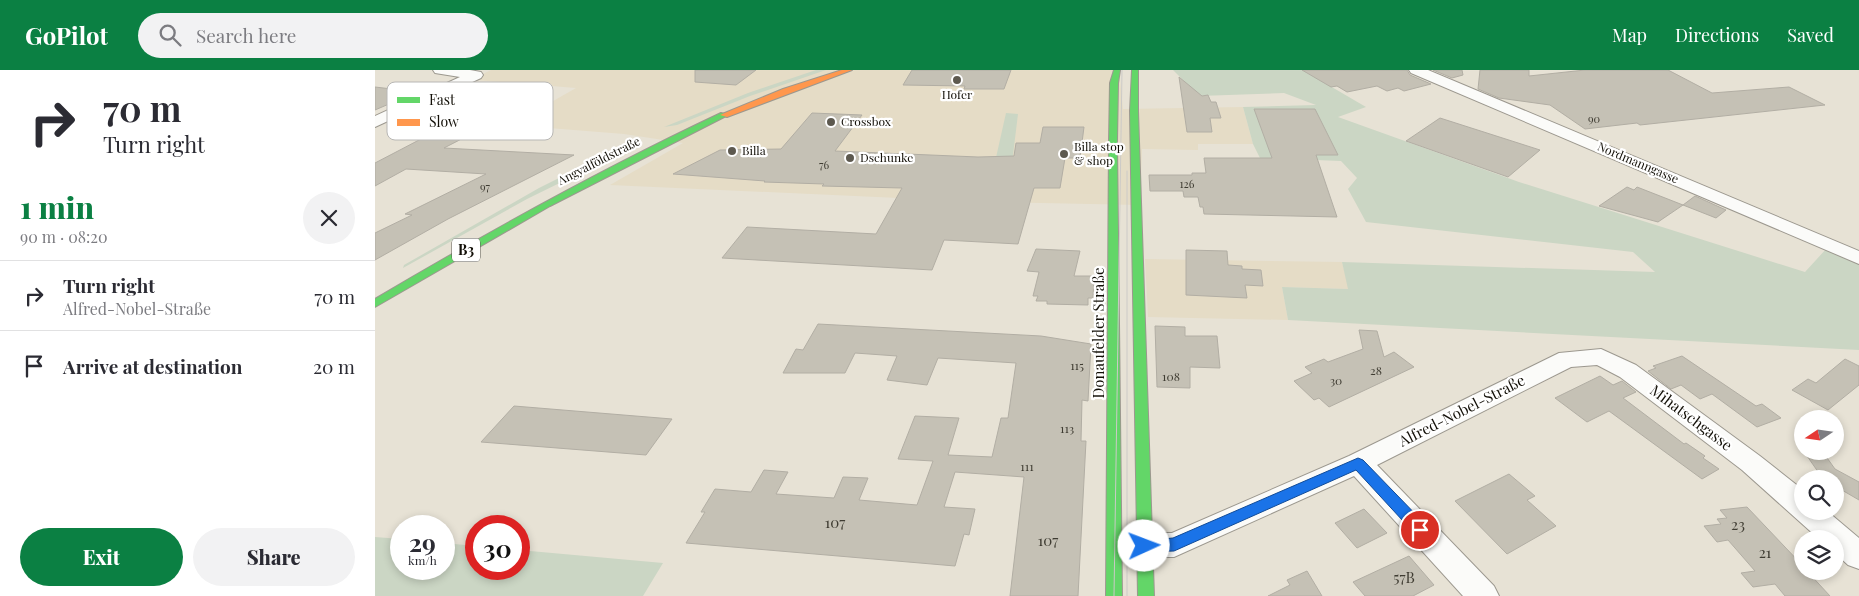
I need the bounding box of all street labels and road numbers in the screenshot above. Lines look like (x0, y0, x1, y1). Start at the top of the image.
street label: Angyalföldstraße (554, 132, 643, 188)
street label: Nordmanngasse (1595, 138, 1681, 186)
road number: B3 (452, 238, 480, 262)
street label: Donaufelder Straße (1088, 268, 1108, 398)
street label: Alfred-Nobel-Straße (1394, 370, 1528, 451)
street label: Mihatschgasse (1646, 380, 1737, 455)

